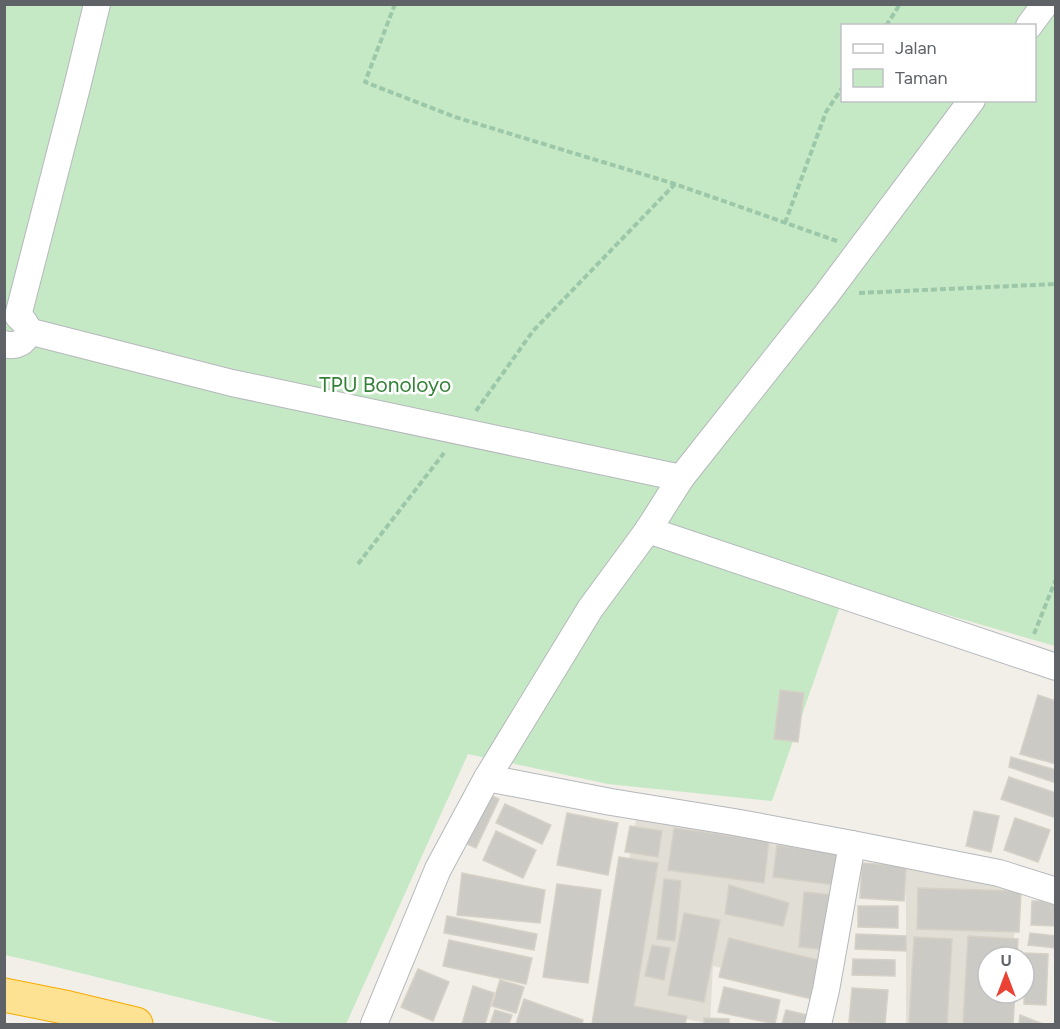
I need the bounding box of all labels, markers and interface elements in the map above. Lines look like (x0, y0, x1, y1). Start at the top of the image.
legend (841, 24, 1036, 102)
text: Jalan (895, 37, 937, 59)
text: Taman (895, 67, 948, 89)
park label: TPU Bonoloyo (319, 372, 451, 397)
north arrow (976, 945, 1036, 1005)
text: U (1000, 951, 1012, 970)

